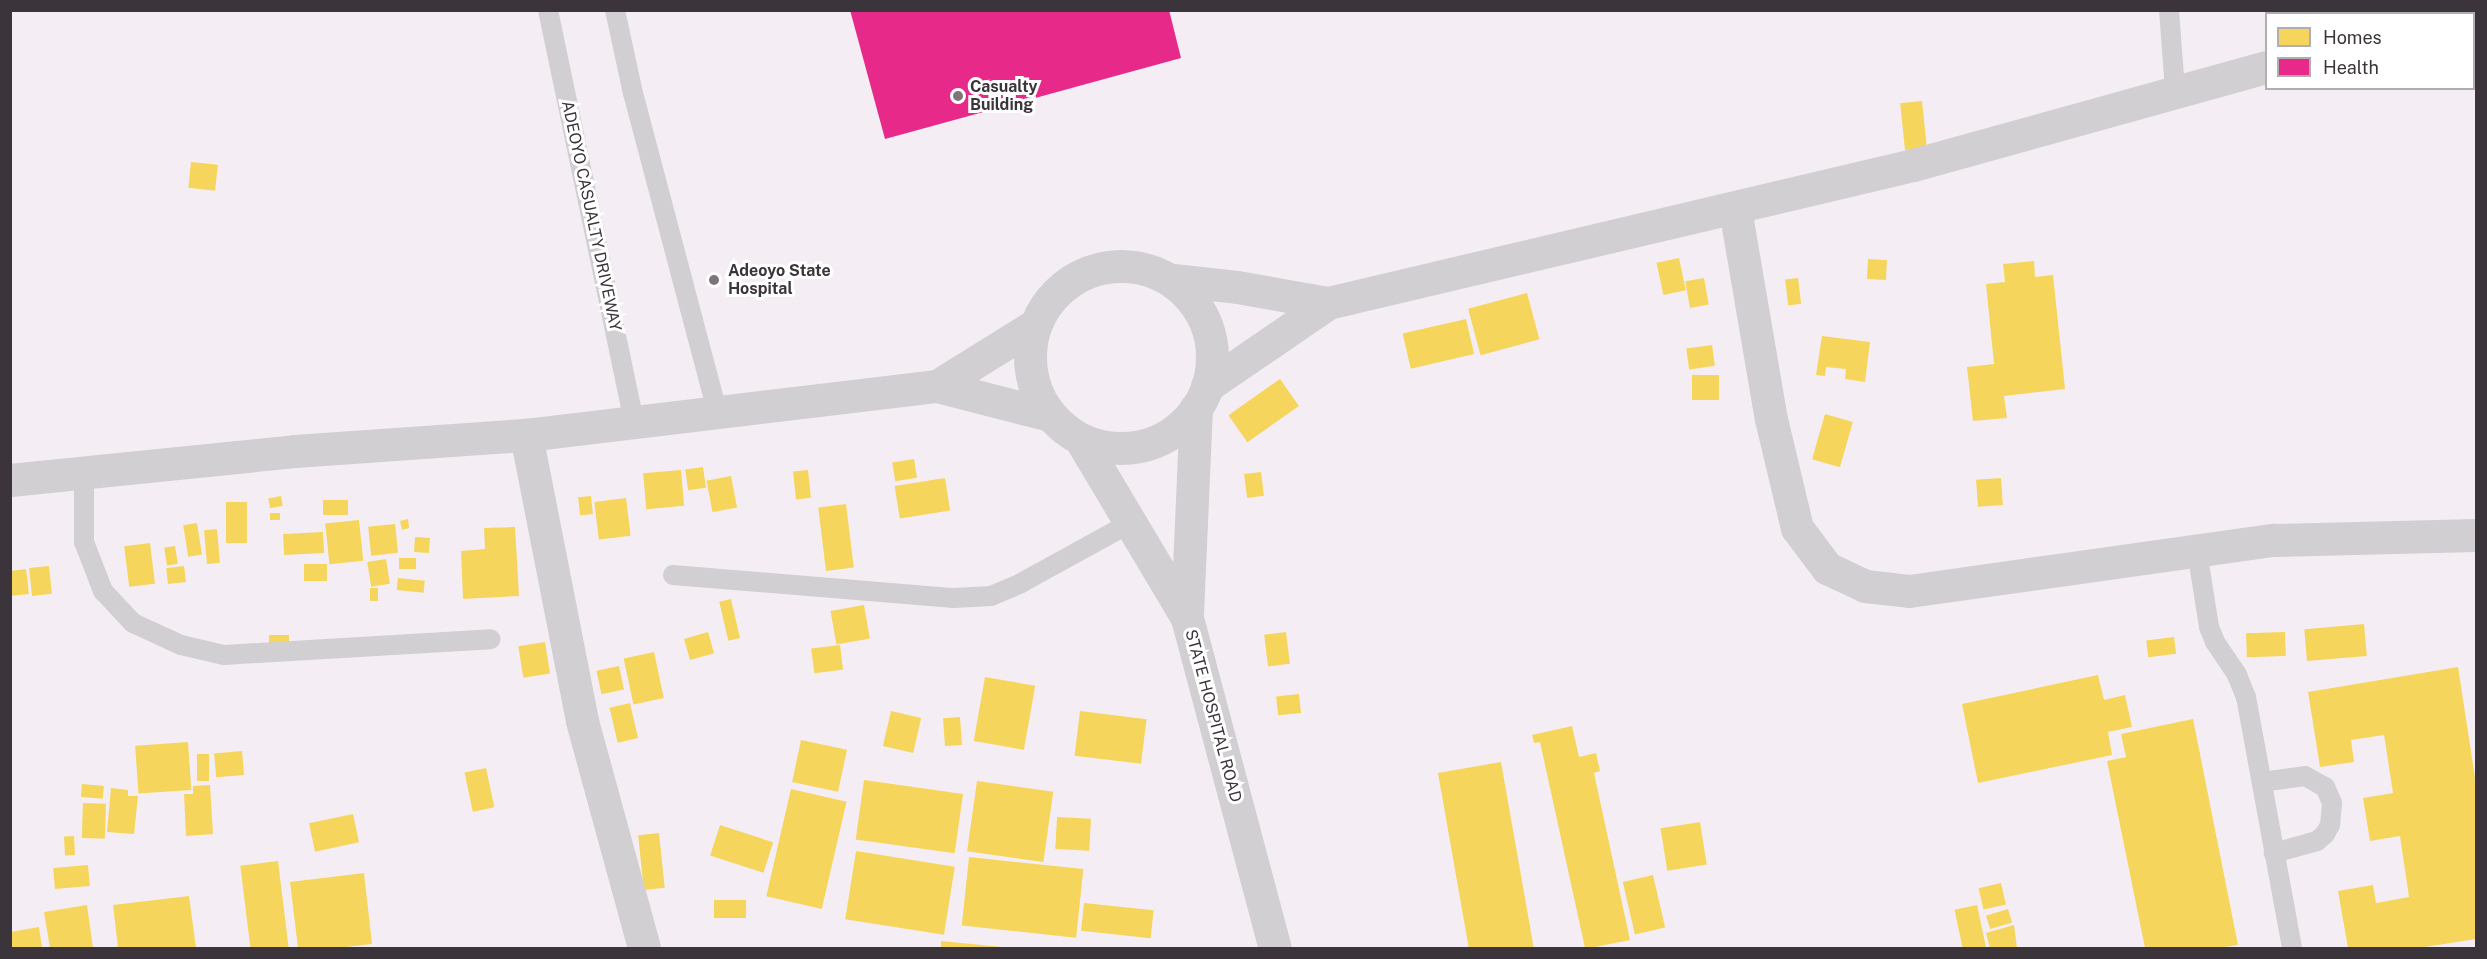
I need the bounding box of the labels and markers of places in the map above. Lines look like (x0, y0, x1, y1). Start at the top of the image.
place label: Casualty Building (970, 77, 1038, 115)
marker: Casualty Building (951, 89, 965, 103)
place label: Adeoyo State Hospital (728, 261, 831, 299)
marker: Adeoyo State Hospital (705, 271, 723, 289)

